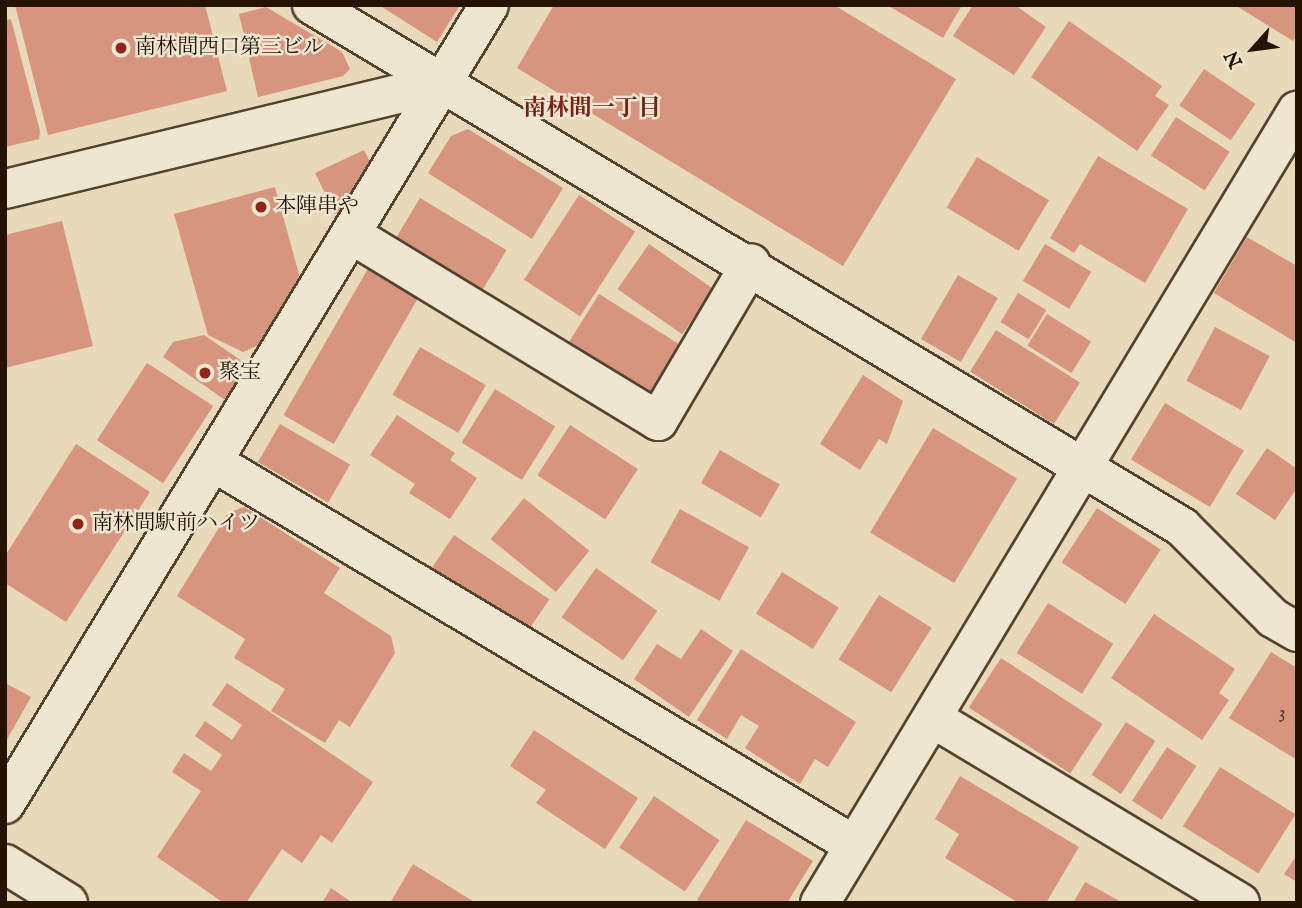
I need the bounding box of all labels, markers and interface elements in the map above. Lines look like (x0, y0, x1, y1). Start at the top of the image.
north arrow (1218, 14, 1288, 84)
place label: 南林間西口第三ビル (135, 35, 324, 61)
marker: 南林間西口第三ビル (113, 40, 129, 56)
text: N (1220, 46, 1249, 72)
district label: 南林間一丁目 (523, 95, 661, 123)
place label: 本陣串や (275, 194, 359, 220)
marker: 本陣串や (253, 199, 269, 215)
place label: 聚宝 (219, 360, 261, 386)
marker: 聚宝 (197, 365, 213, 381)
place label: 南林間駅前ハイツ (92, 511, 260, 537)
marker: 南林間駅前ハイツ (70, 516, 86, 532)
house number: 3 (1279, 703, 1285, 725)

